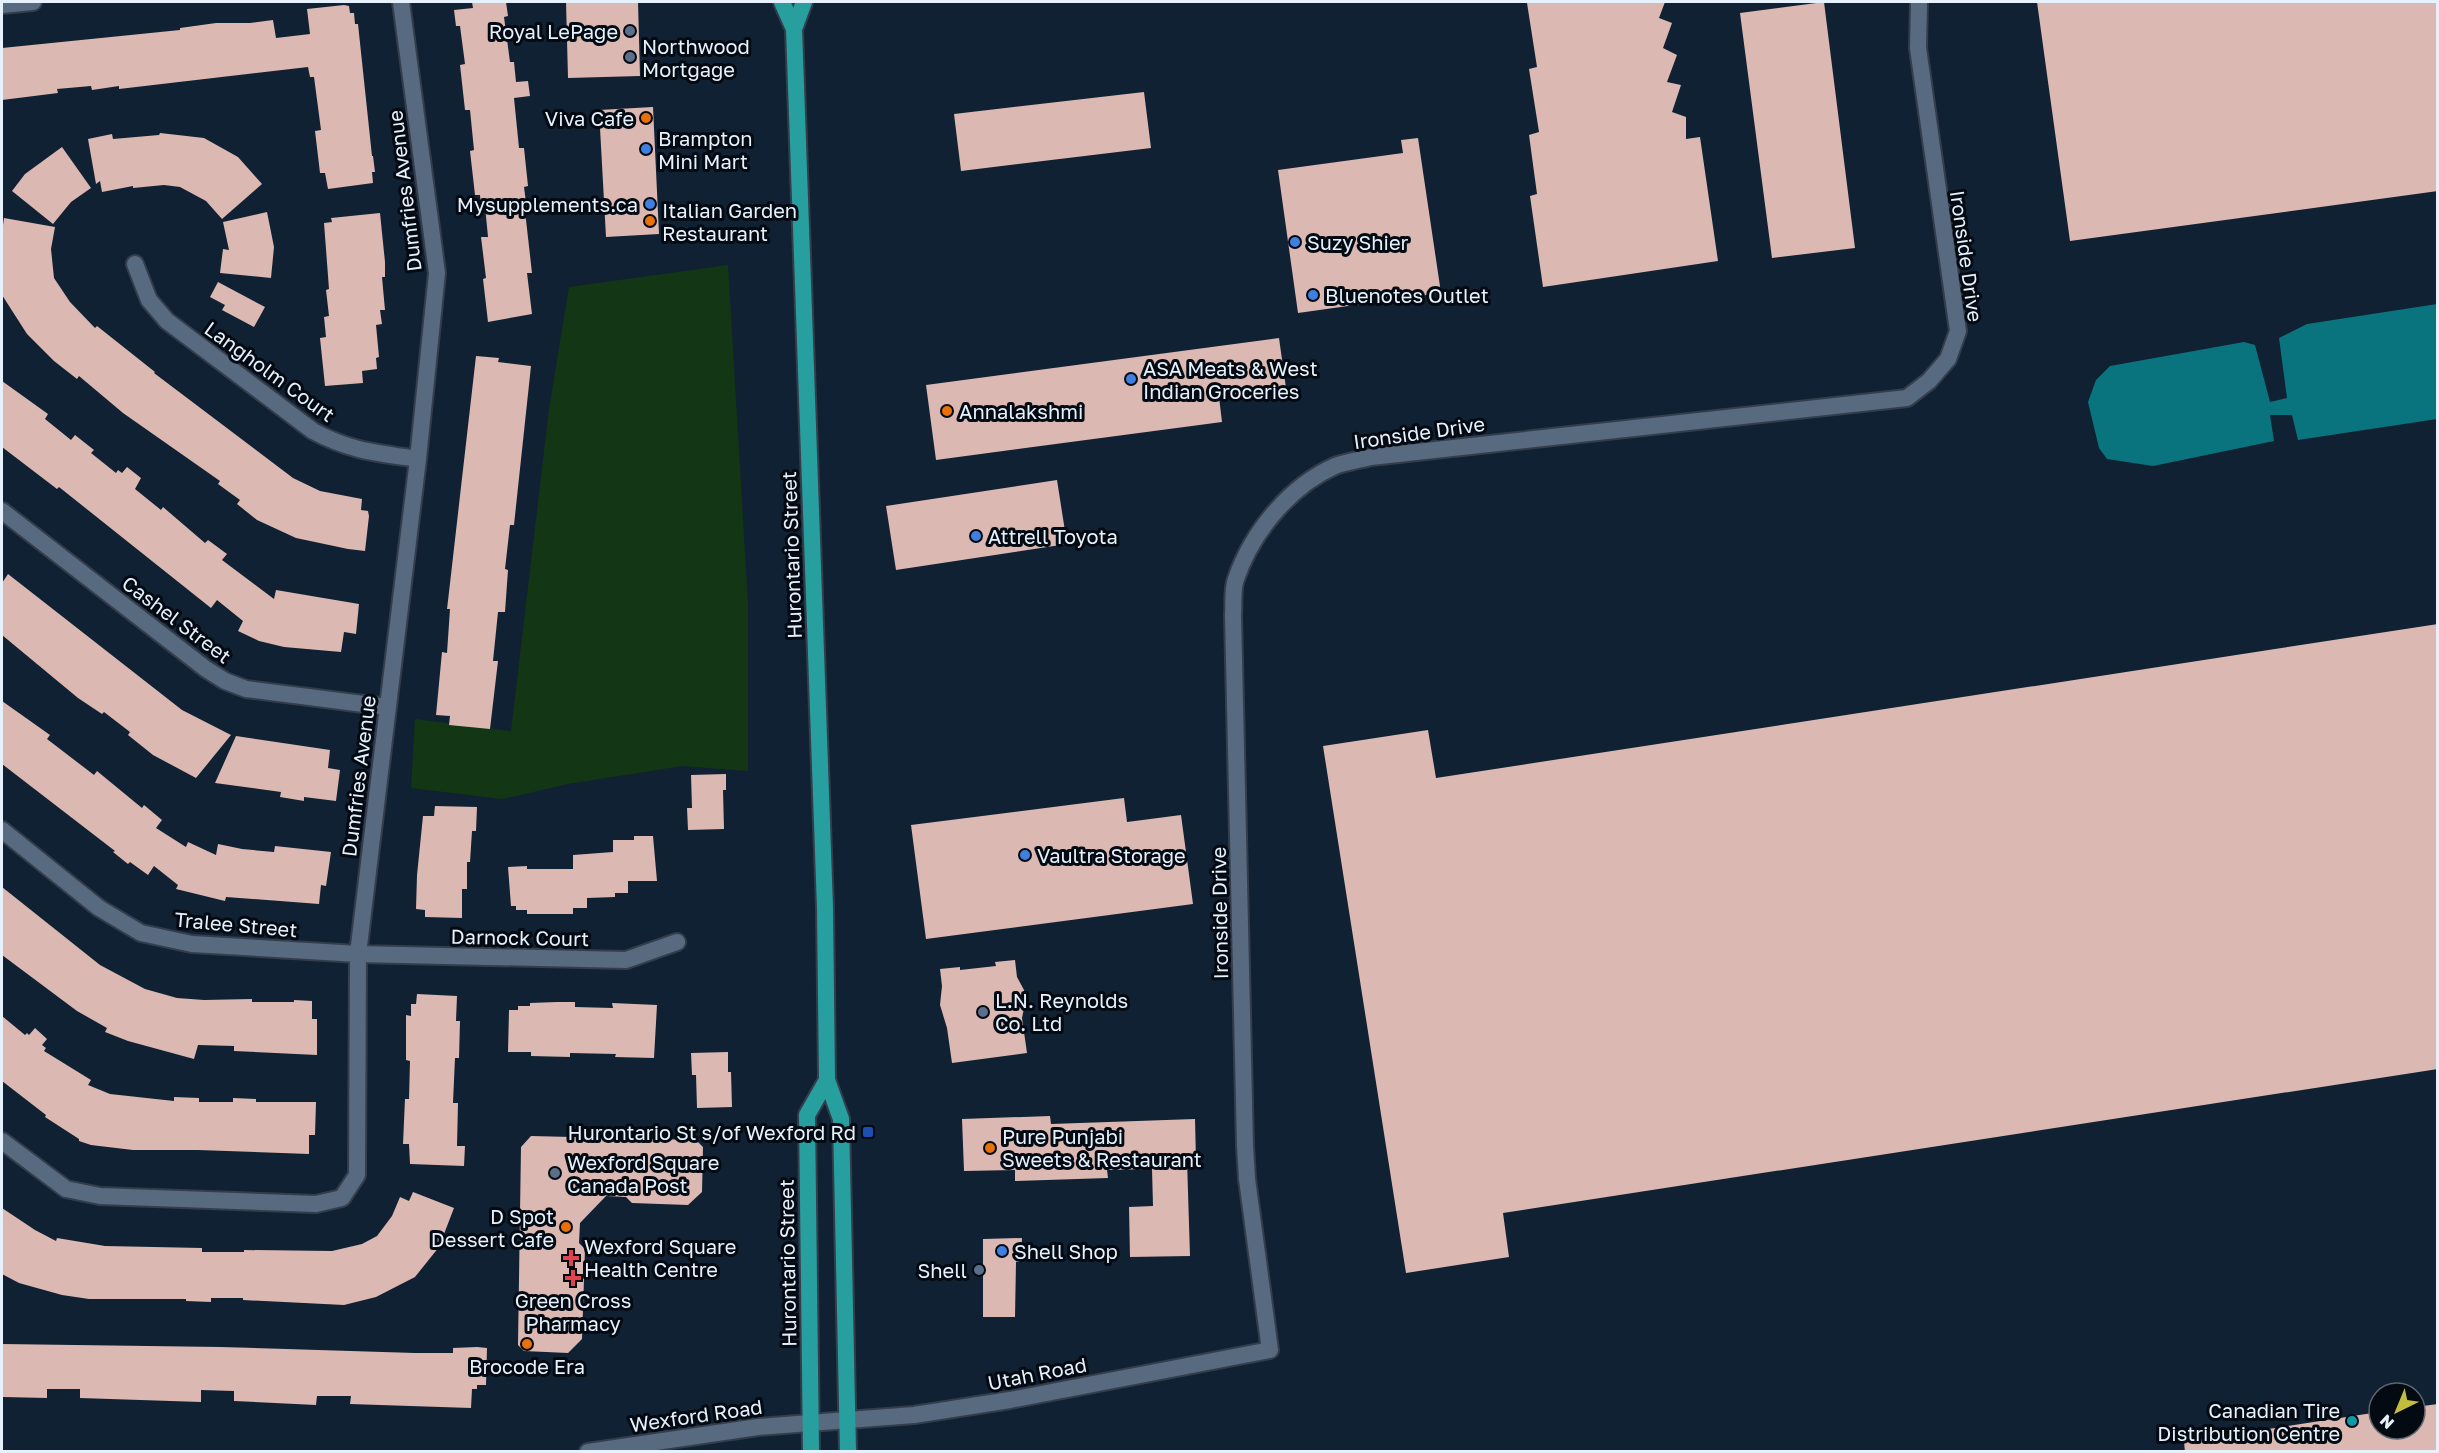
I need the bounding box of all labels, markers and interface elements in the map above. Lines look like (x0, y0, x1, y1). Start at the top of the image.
place label: Royal LePage (489, 19, 618, 43)
marker: Royal LePage (623, 24, 637, 38)
place label: Northwood Mortgage (642, 34, 750, 81)
marker: Northwood Mortgage (623, 50, 637, 64)
place label: Viva Cafe (545, 106, 634, 130)
street label: Dumfries Avenue (382, 109, 426, 273)
marker: Viva Cafe (639, 111, 653, 125)
place label: Brampton Mini Mart (658, 126, 753, 173)
marker: Brampton Mini Mart (639, 142, 653, 156)
street label: Ironside Drive (1946, 189, 1988, 323)
place label: Mysupplements.ca (457, 192, 638, 216)
marker: Mysupplements.ca (643, 197, 657, 211)
place label: Italian Garden Restaurant (662, 198, 797, 245)
marker: Italian Garden Restaurant (643, 214, 657, 228)
place label: Suzy Shier (1307, 230, 1409, 254)
marker: Suzy Shier (1288, 235, 1302, 249)
place label: Bluenotes Outlet (1325, 283, 1489, 307)
marker: Bluenotes Outlet (1306, 288, 1320, 302)
street label: Langholm Court (200, 316, 340, 426)
place label: ASA Meats & West Indian Groceries (1143, 356, 1318, 403)
marker: ASA Meats & West Indian Groceries (1124, 372, 1138, 386)
place label: Annalakshmi (959, 399, 1083, 423)
marker: Annalakshmi (940, 404, 954, 418)
street label: Ironside Drive (1352, 411, 1486, 453)
street label: Hurontario Street (776, 471, 806, 639)
place label: Attrell Toyota (988, 524, 1118, 548)
marker: Attrell Toyota (969, 529, 983, 543)
street label: Cashel Street (118, 570, 236, 668)
street label: Dumfries Avenue (336, 694, 380, 858)
place label: Vaultra Storage (1037, 843, 1186, 867)
street label: Ironside Drive (1206, 846, 1232, 980)
marker: Vaultra Storage (1018, 848, 1032, 862)
street label: Tralee Street (174, 907, 298, 941)
street label: Darnock Court (451, 924, 589, 950)
place label: L.N. Reynolds Co. Ltd (995, 988, 1128, 1035)
marker: L.N. Reynolds Co. Ltd (976, 1005, 990, 1019)
place label: Hurontario St s/of Wexford Rd (568, 1120, 856, 1144)
place label: Pure Punjabi Sweets & Restaurant (1002, 1124, 1202, 1171)
marker: Hurontario St s/of Wexford Rd (861, 1125, 875, 1139)
marker: Pure Punjabi Sweets & Restaurant (983, 1141, 997, 1155)
place label: Wexford Square Canada Post (567, 1150, 719, 1197)
marker: Wexford Square Canada Post (548, 1166, 562, 1180)
street label: Hurontario Street (774, 1179, 800, 1347)
place label: D Spot Dessert Cafe (431, 1204, 554, 1251)
marker: D Spot Dessert Cafe (559, 1220, 573, 1234)
place label: Wexford Square Health Centre (584, 1234, 736, 1281)
place label: Shell Shop (1014, 1239, 1118, 1263)
marker: Shell Shop (995, 1244, 1009, 1258)
marker: Wexford Square Health Centre (562, 1249, 580, 1267)
place label: Shell (918, 1258, 967, 1282)
marker: Shell (972, 1263, 986, 1277)
marker: Green Cross Pharmacy (566, 1271, 580, 1285)
place label: Green Cross Pharmacy (515, 1288, 631, 1335)
marker: Brocode Era (520, 1337, 534, 1351)
street label: Utah Road (986, 1352, 1088, 1394)
place label: Brocode Era (469, 1354, 585, 1378)
north arrow (2367, 1381, 2427, 1441)
street label: Wexford Road (628, 1394, 764, 1436)
place label: Canadian Tire Distribution Centre (2157, 1398, 2340, 1445)
text: N (2375, 1411, 2398, 1433)
marker: Canadian Tire Distribution Centre (2345, 1414, 2359, 1428)

